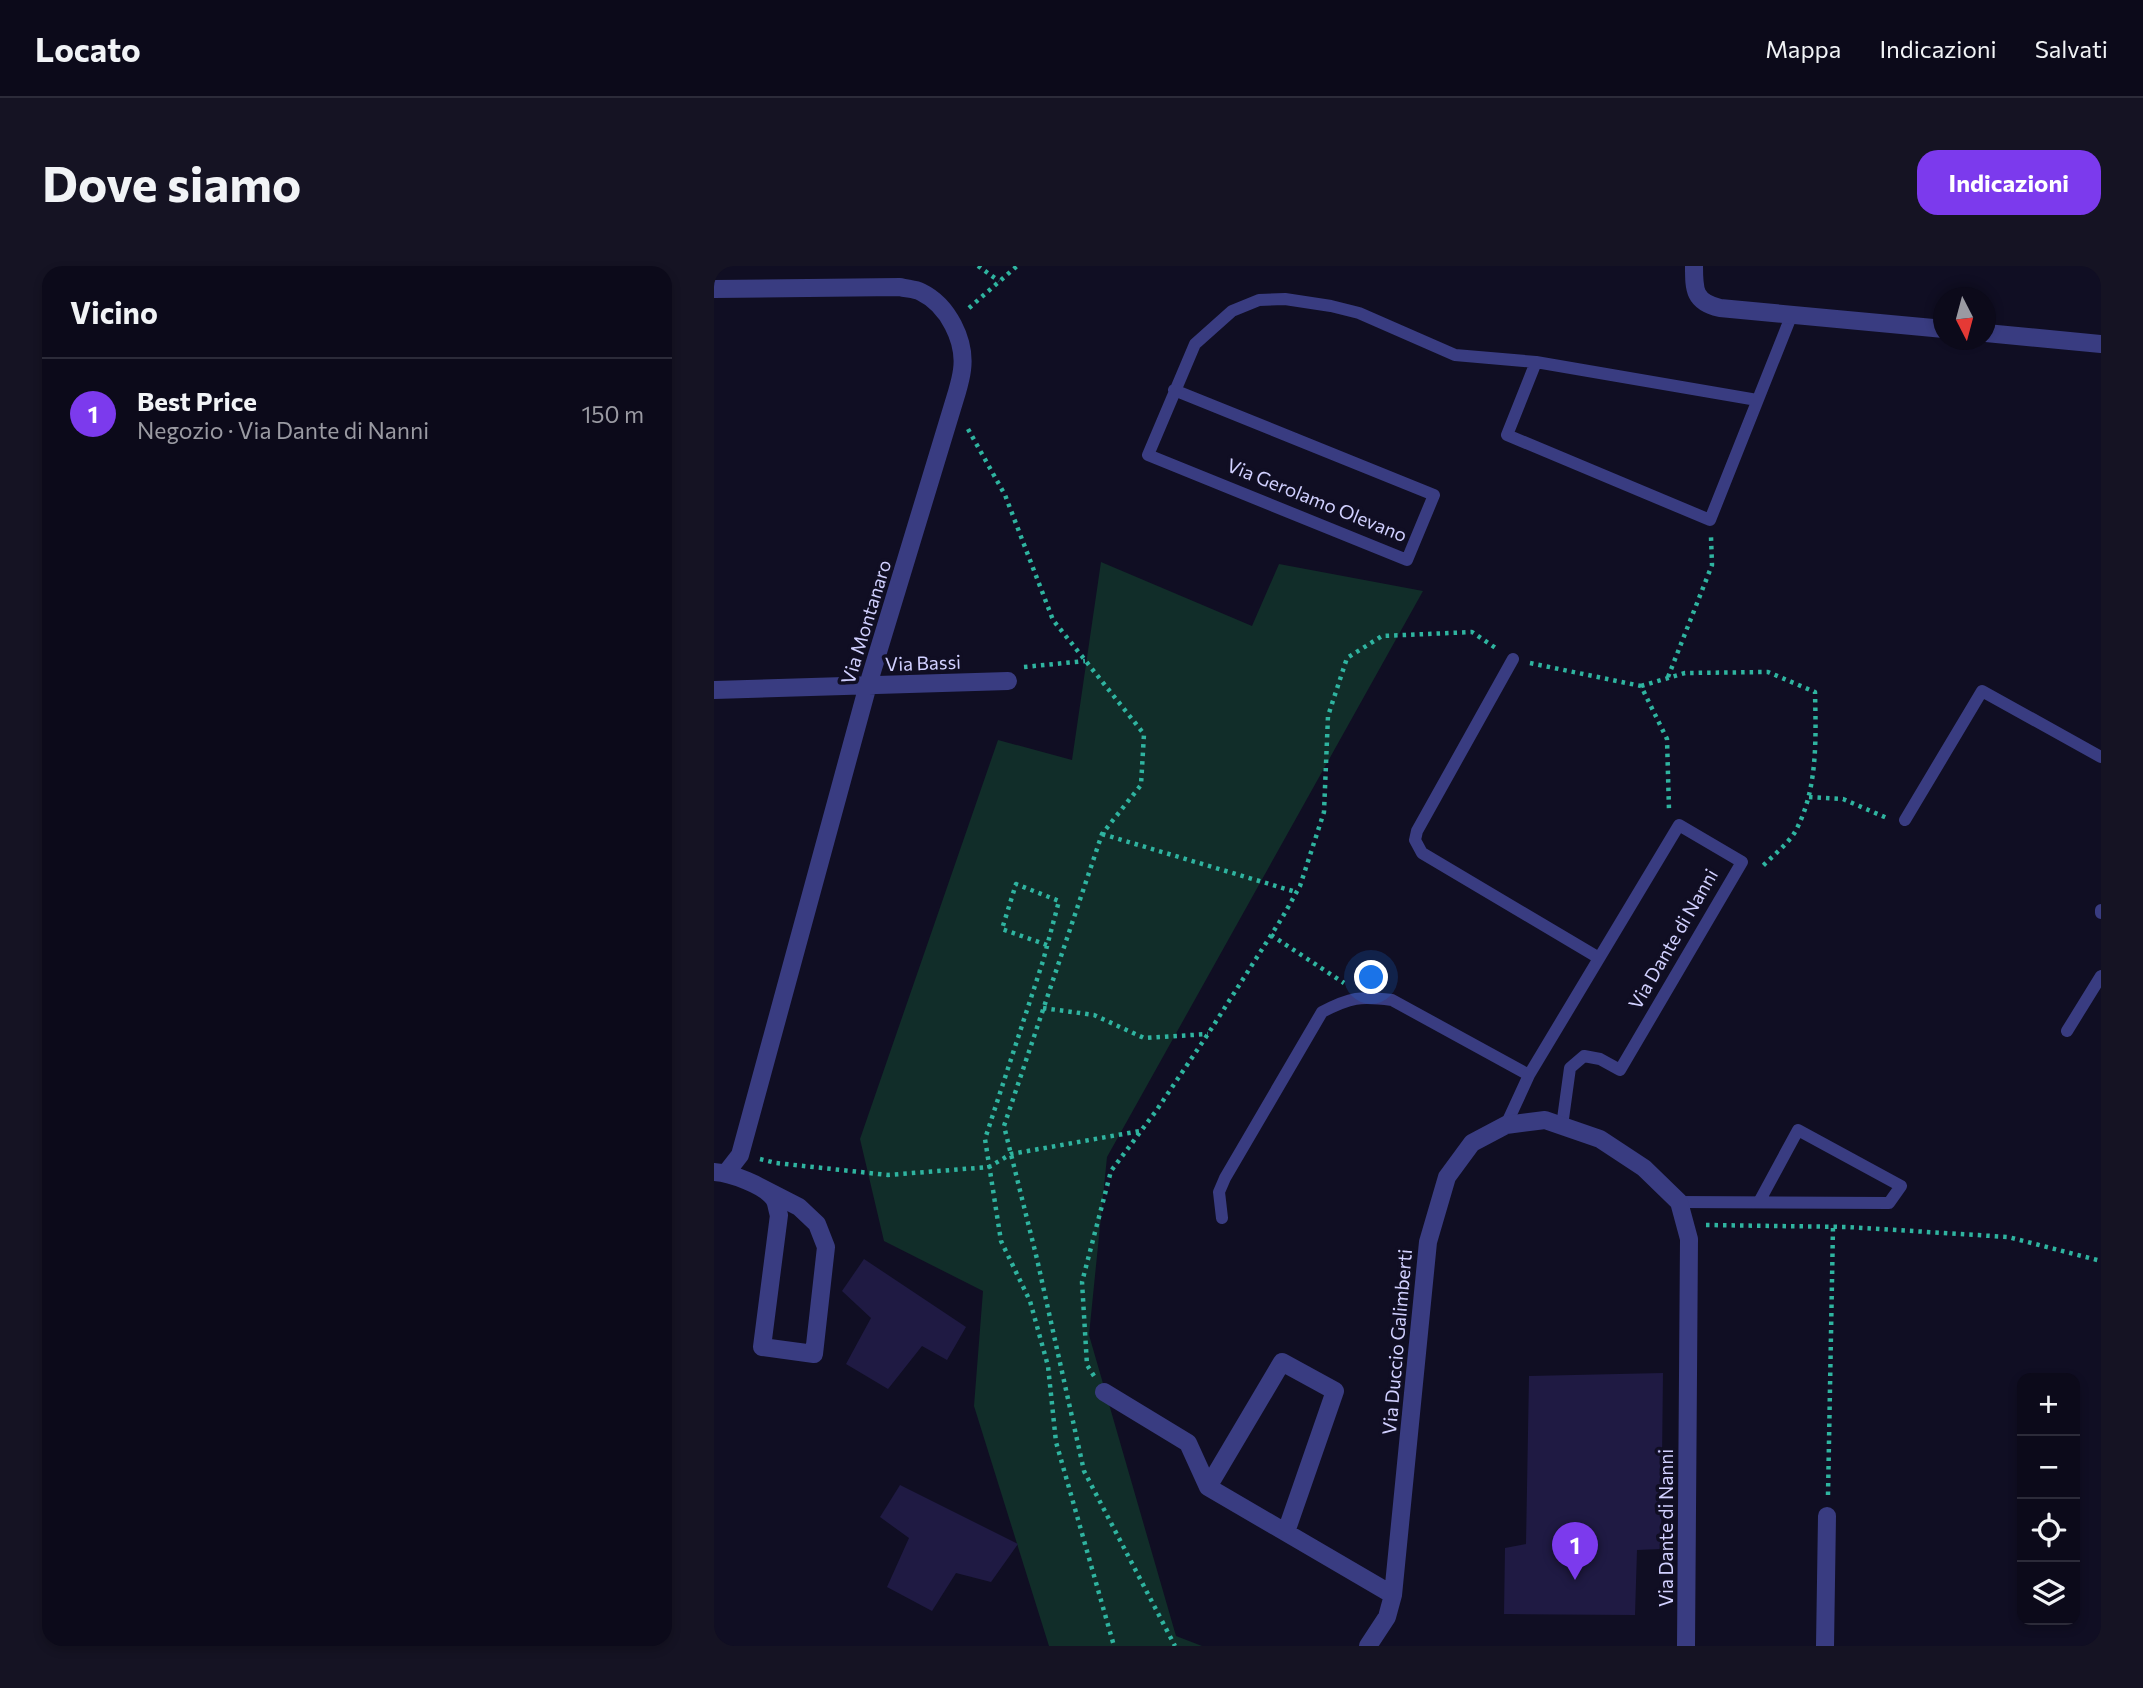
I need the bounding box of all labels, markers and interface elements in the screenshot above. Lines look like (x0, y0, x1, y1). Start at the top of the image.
text: Locato (35, 28, 141, 69)
text: Mappa (1765, 34, 1841, 63)
text: Indicazioni (1879, 34, 1997, 63)
text: Salvati (2035, 34, 2108, 63)
button: Indicazioni (1917, 150, 2101, 215)
text: Dove siamo (42, 152, 301, 212)
north arrow (1933, 287, 1996, 350)
text: Vicino (70, 293, 158, 330)
text: Best Price (137, 385, 257, 416)
text: 1 (88, 400, 98, 428)
text: 150 m (581, 400, 644, 428)
text: Negozio · Via Dante di Nanni (137, 416, 429, 444)
street label: Via Gerolamo Olevano (1224, 453, 1411, 546)
street label: Via Montanaro (836, 557, 895, 687)
street label: Via Bassi (885, 650, 961, 675)
street label: Via Dante di Nanni (1623, 865, 1722, 1013)
your location (1354, 960, 1388, 994)
street label: Via Duccio Galimberti (1377, 1248, 1416, 1436)
map controls (2017, 1373, 2080, 1625)
button: + (2017, 1373, 2080, 1436)
button: − (2017, 1436, 2080, 1499)
street label: Via Dante di Nanni (1654, 1449, 1677, 1607)
button: locate (2017, 1499, 2080, 1562)
pin: 1 (1552, 1522, 1598, 1580)
button: layers (2017, 1562, 2080, 1625)

